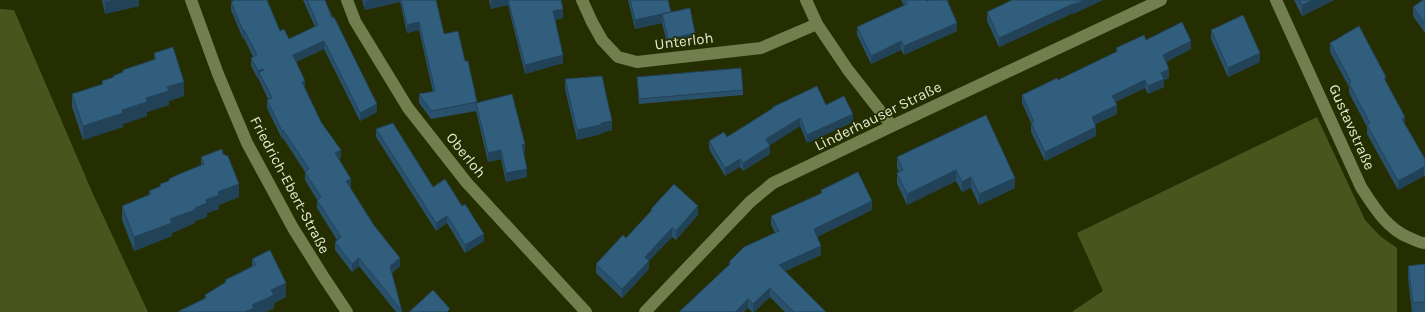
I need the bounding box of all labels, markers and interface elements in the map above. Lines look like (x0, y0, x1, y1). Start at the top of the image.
street label: Unterloh (654, 28, 714, 54)
street label: Linderhauser Straße (812, 77, 944, 155)
street label: Gustavstraße (1325, 81, 1379, 173)
street label: Friedrich-Ebert-Straße (246, 113, 334, 257)
street label: Oberloh (442, 129, 490, 181)

